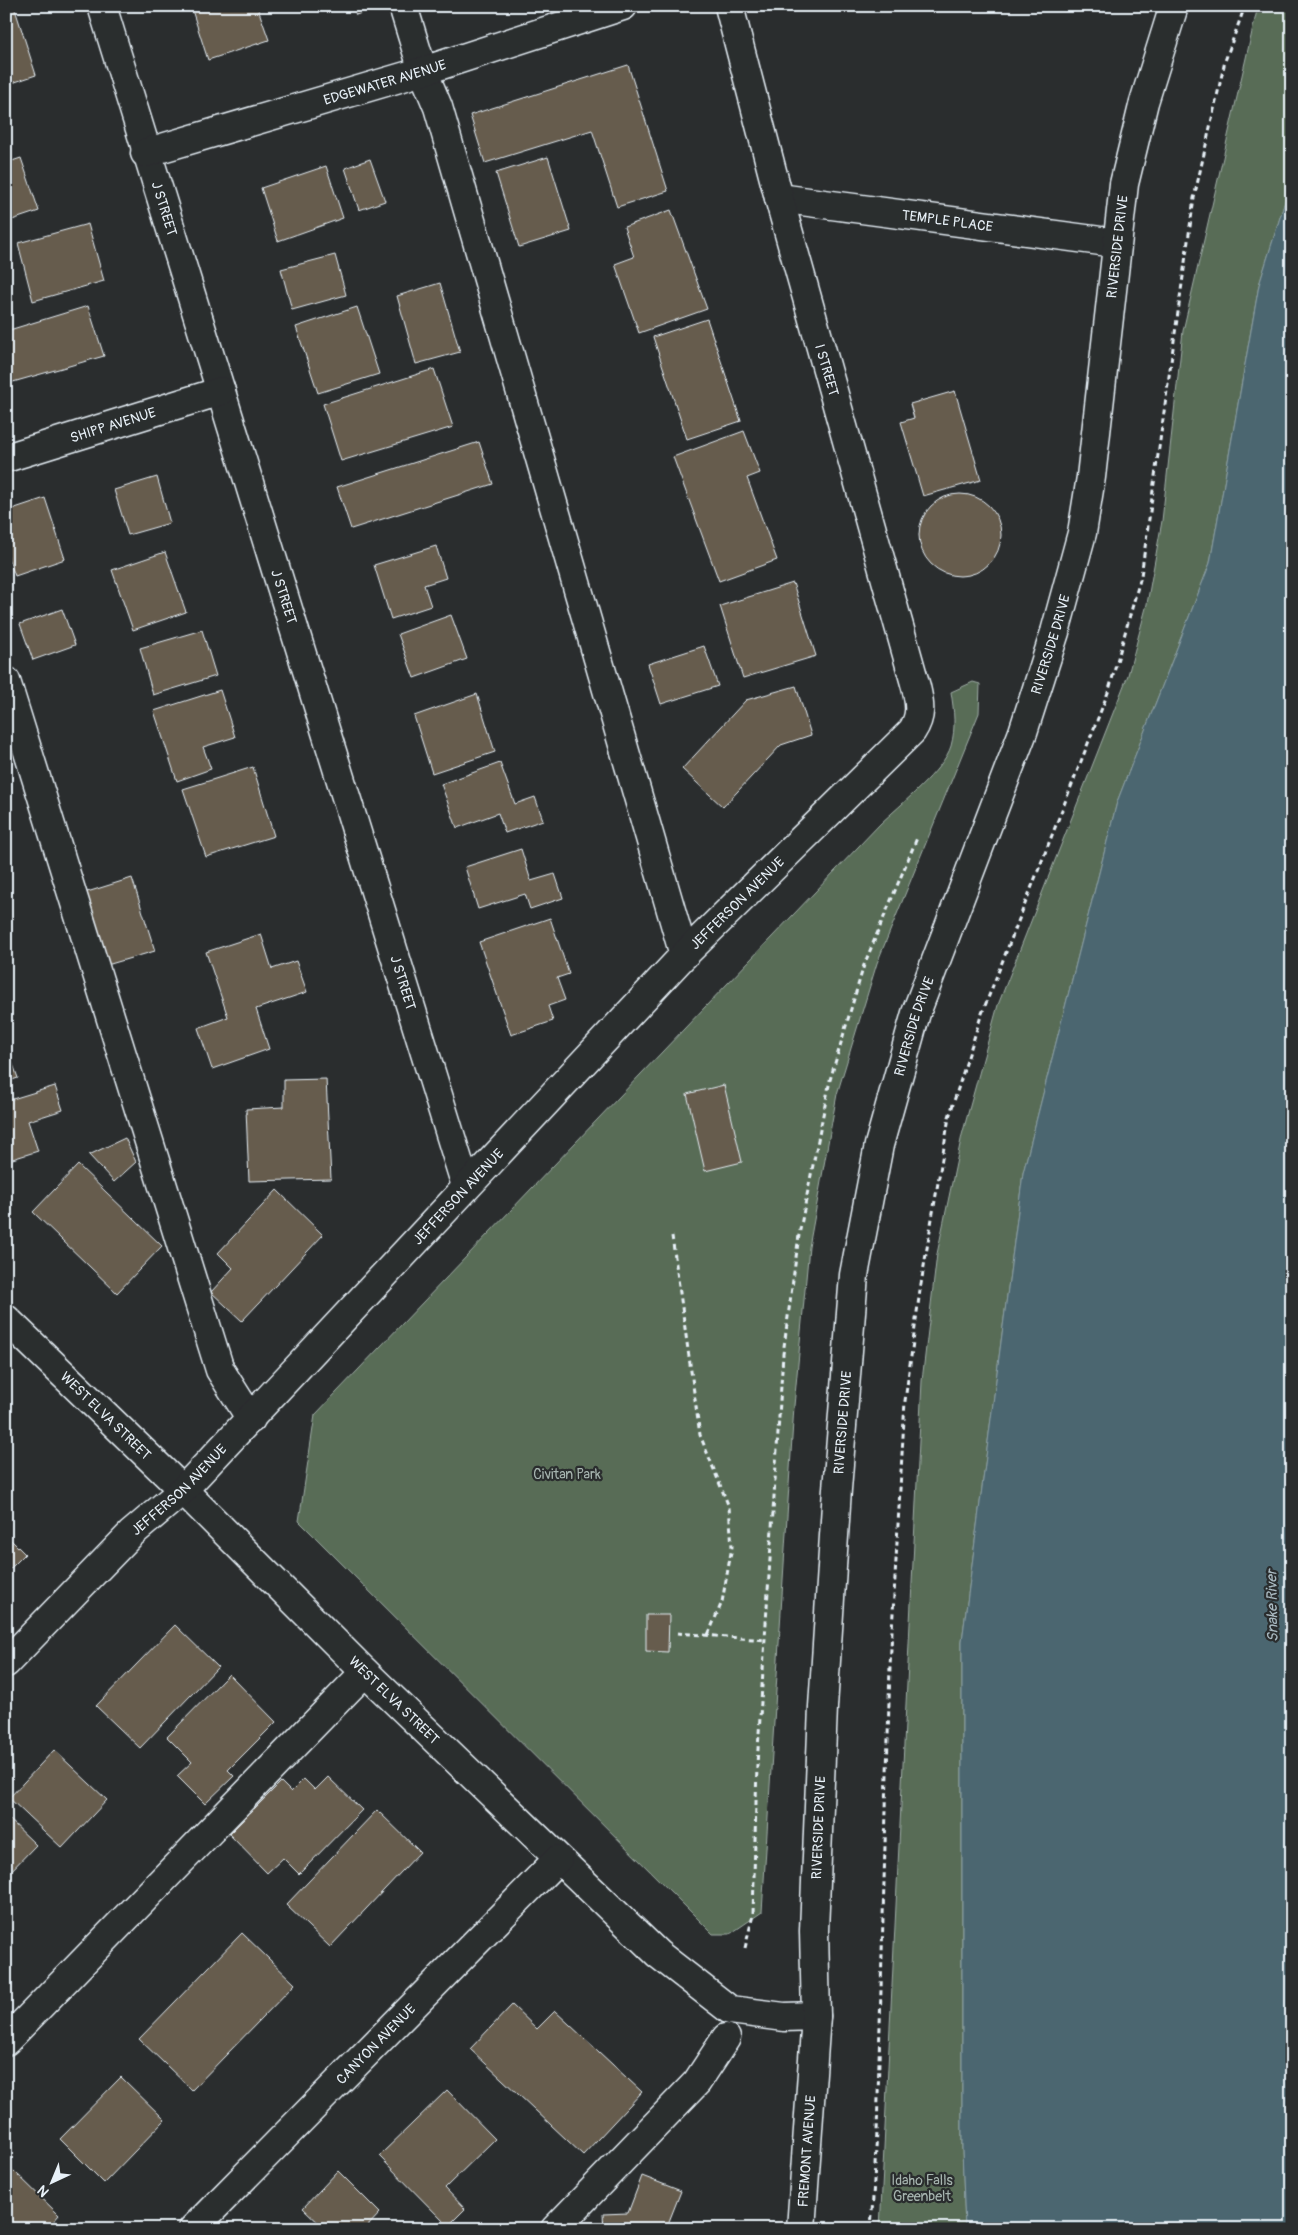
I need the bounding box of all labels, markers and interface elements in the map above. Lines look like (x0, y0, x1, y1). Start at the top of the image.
street label: EDGEWATER AVENUE (322, 56, 448, 109)
street label: J STREET (148, 179, 180, 238)
street label: RIVERSIDE DRIVE (1103, 194, 1132, 299)
street label: TEMPLE PLACE (901, 206, 994, 235)
street label: I STREET (811, 342, 842, 398)
street label: SHIPP AVENUE (68, 404, 158, 446)
street label: J STREET (267, 567, 300, 626)
street label: RIVERSIDE DRIVE (1028, 592, 1074, 696)
street label: JEFFERSON AVENUE (687, 853, 788, 953)
street label: J STREET (386, 953, 419, 1012)
street label: RIVERSIDE DRIVE (891, 974, 938, 1078)
street label: JEFFERSON AVENUE (409, 1145, 507, 1248)
street label: WEST ELVA STREET (57, 1368, 155, 1464)
street label: RIVERSIDE DRIVE (830, 1370, 855, 1475)
street label: JEFFERSON AVENUE (128, 1441, 230, 1539)
park label: Civitan Park (533, 1466, 601, 1483)
water label: Snake River (1262, 1568, 1283, 1642)
street label: WEST ELVA STREET (345, 1653, 443, 1748)
street label: RIVERSIDE DRIVE (808, 1776, 829, 1880)
street label: CANYON AVENUE (333, 2001, 419, 2088)
street label: FREMONT AVENUE (795, 2095, 819, 2208)
north arrow (28, 2158, 78, 2208)
park label: Idaho Falls Greenbelt (891, 2172, 953, 2205)
text: N (34, 2182, 53, 2200)

